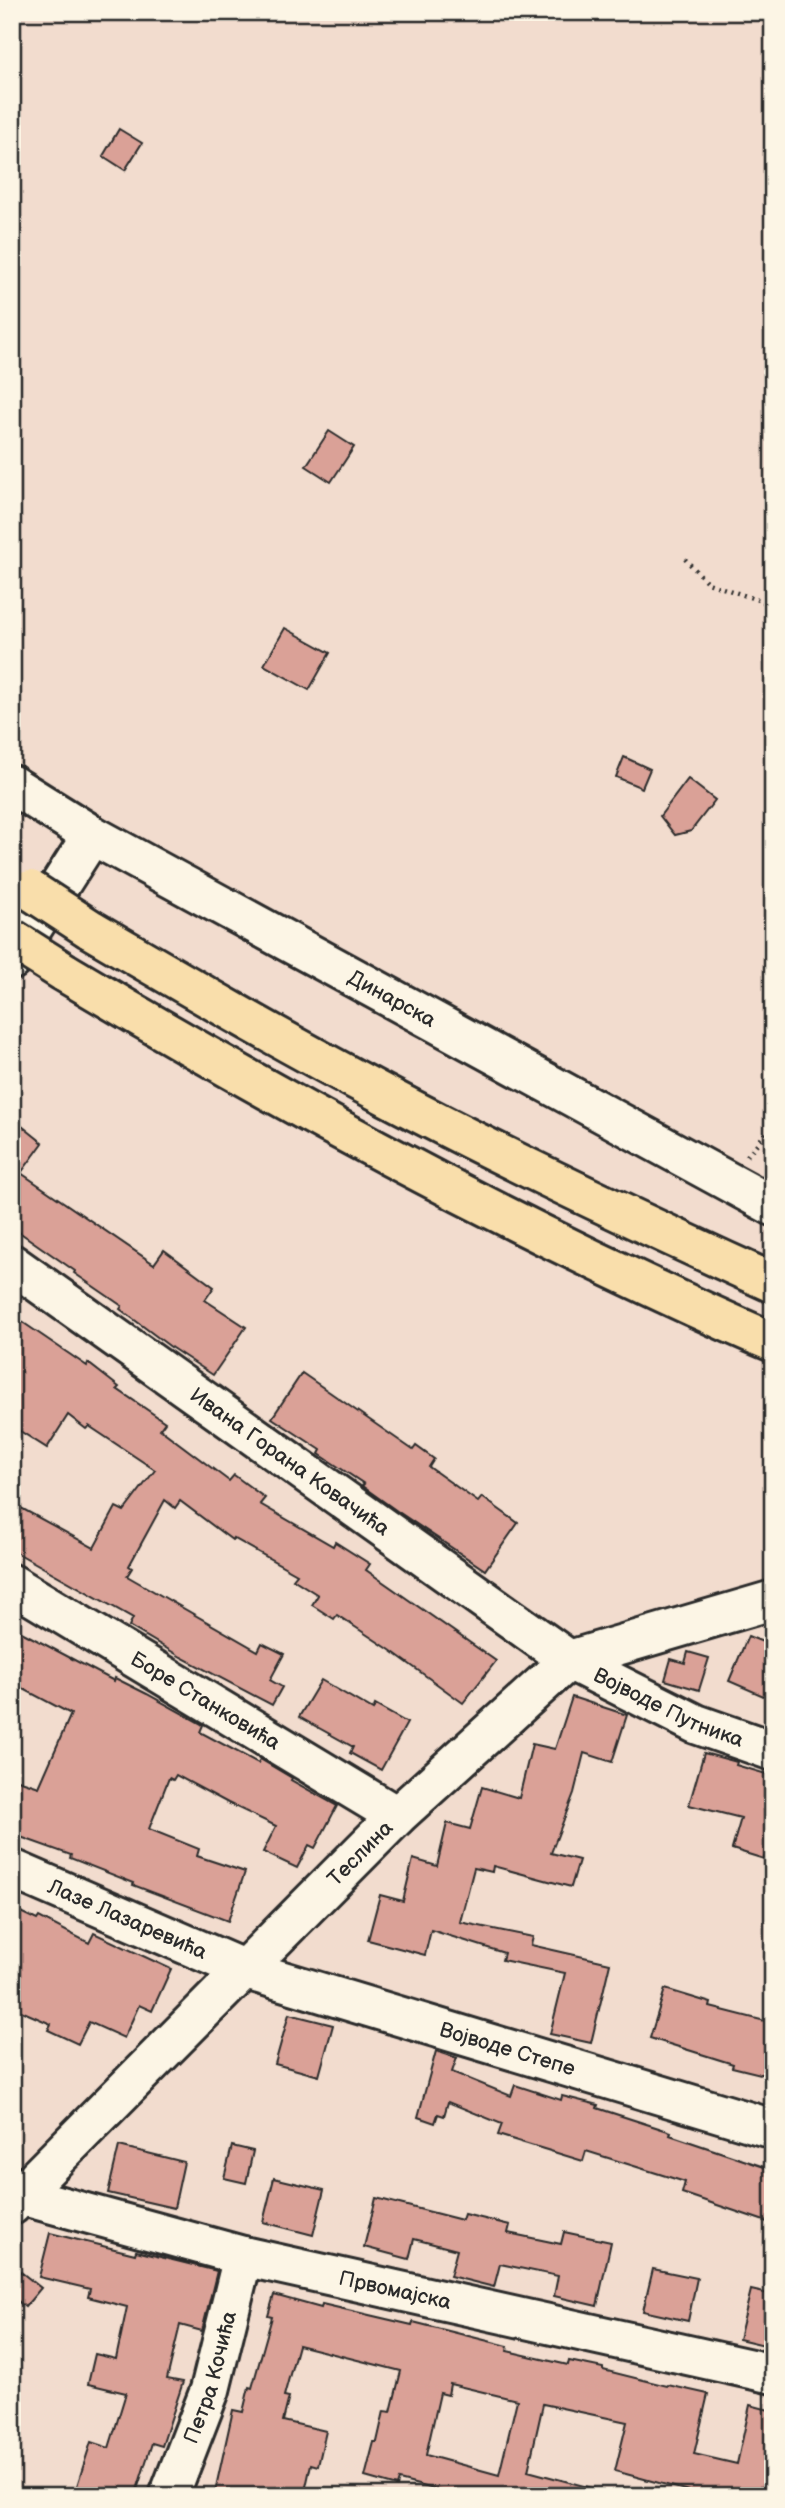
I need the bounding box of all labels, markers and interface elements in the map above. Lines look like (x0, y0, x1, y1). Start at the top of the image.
street label: Динарска (344, 965, 441, 1033)
street label: Ивана Горана Ковачића (185, 1383, 395, 1542)
street label: Боре Станковића (126, 1646, 285, 1756)
street label: Војводе Путника (589, 1662, 747, 1753)
street label: Теслина (323, 1815, 399, 1891)
street label: Лазе Лазаревића (43, 1874, 211, 1965)
street label: Војводе Степе (437, 2017, 578, 2082)
street label: Првомајска (337, 2266, 454, 2315)
street label: Петра Кочића (179, 2308, 242, 2447)

